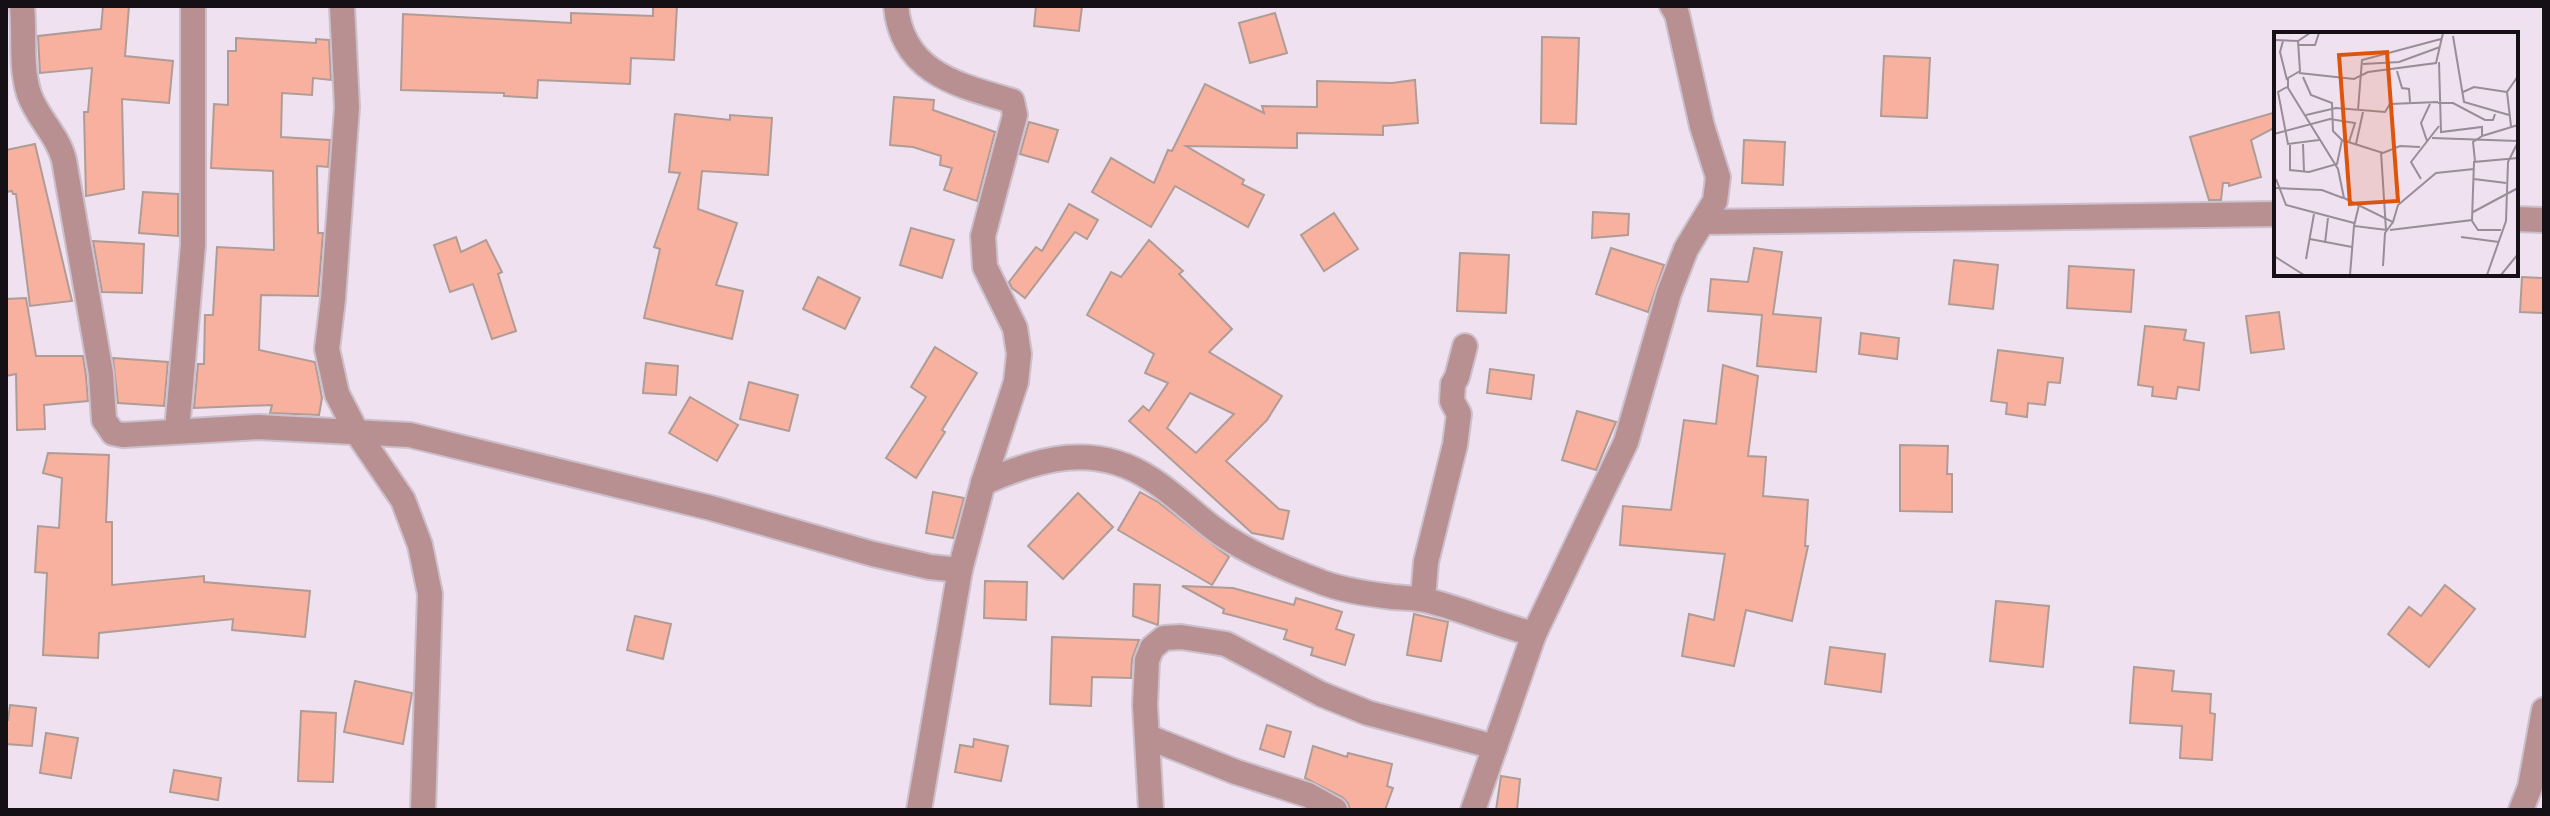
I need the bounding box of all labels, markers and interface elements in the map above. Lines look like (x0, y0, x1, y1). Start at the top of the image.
inset map (2274, 32, 2518, 276)

